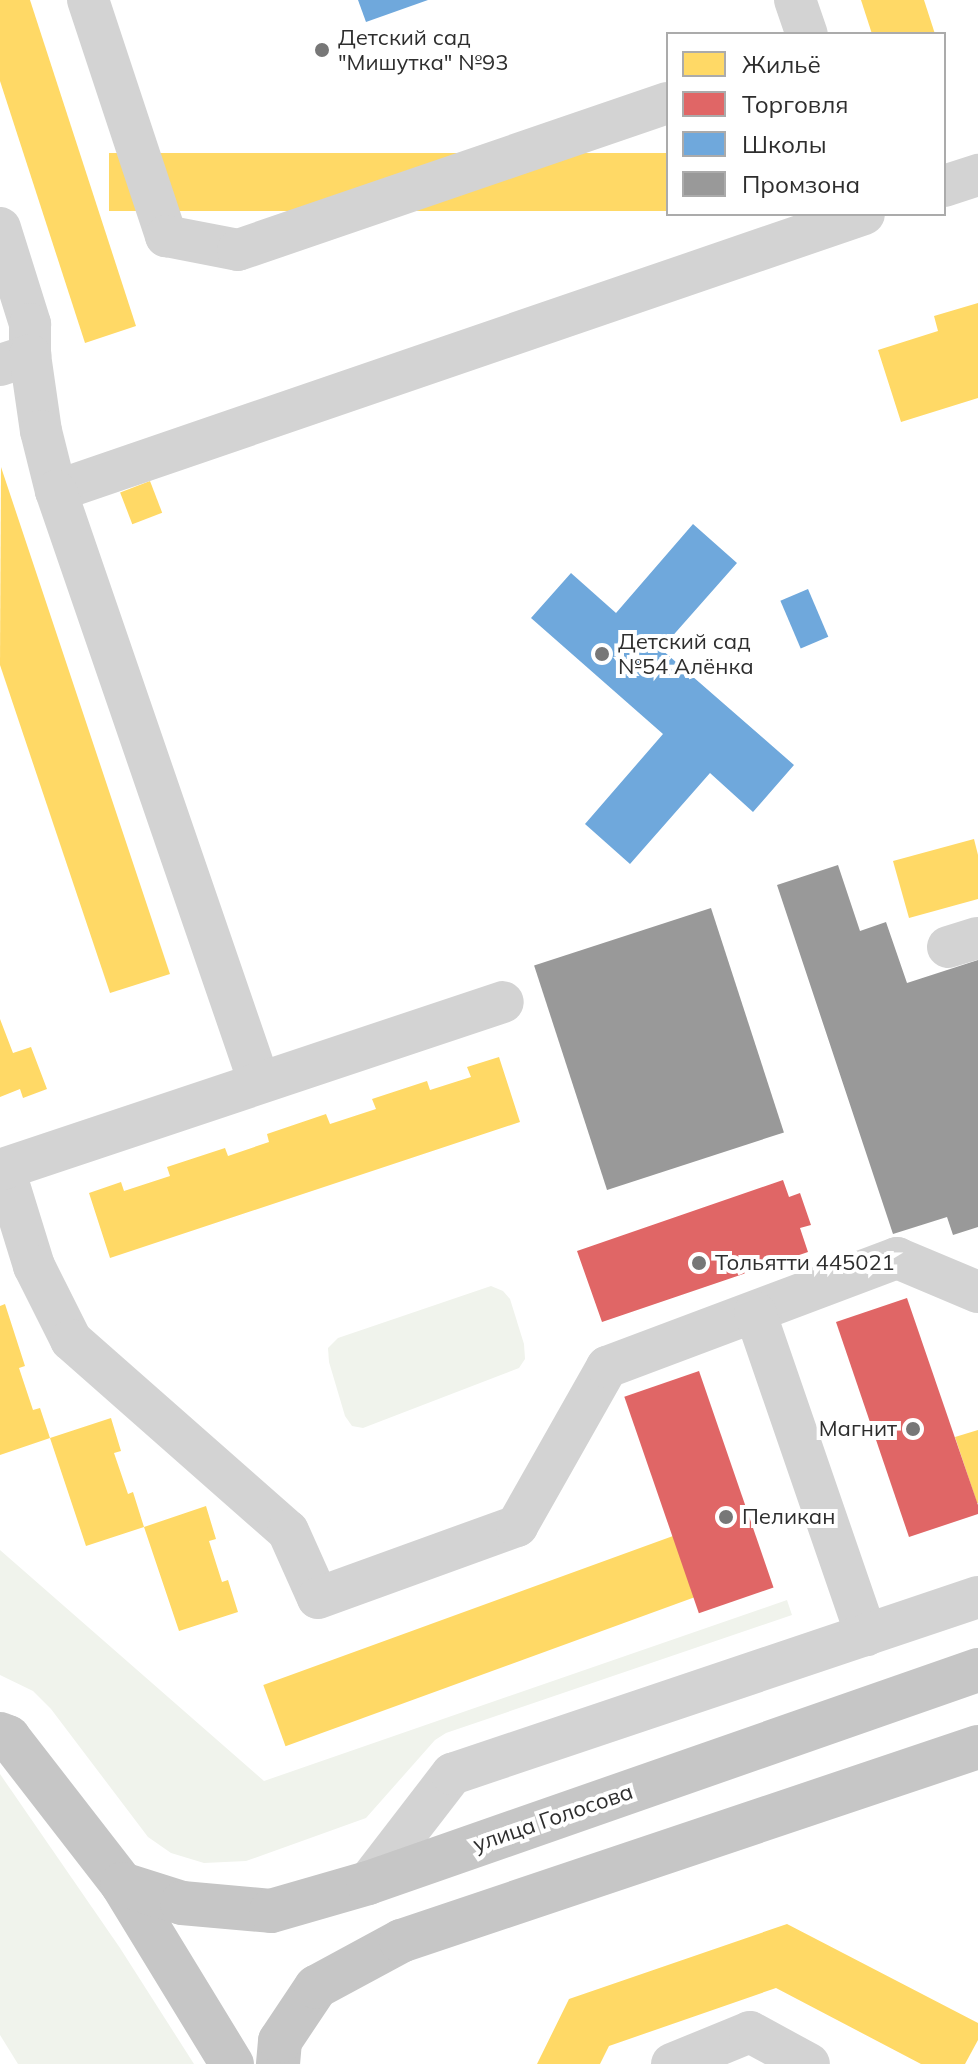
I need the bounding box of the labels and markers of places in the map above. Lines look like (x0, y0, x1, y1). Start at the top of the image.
place label: Детский сад "Мишутка" №93 (338, 24, 508, 76)
marker: Детский сад "Мишутка" №93 (313, 41, 331, 59)
place label: Детский сад №54 Алёнка (618, 628, 754, 680)
marker: Детский сад №54 Алёнка (593, 645, 611, 663)
place label: Тольятти 445021 (715, 1250, 895, 1276)
marker: Тольятти 445021 (690, 1254, 708, 1272)
place label: Магнит (819, 1416, 897, 1442)
marker: Магнит (904, 1420, 922, 1438)
place label: Пеликан (742, 1504, 835, 1530)
marker: Пеликан (717, 1508, 735, 1526)

